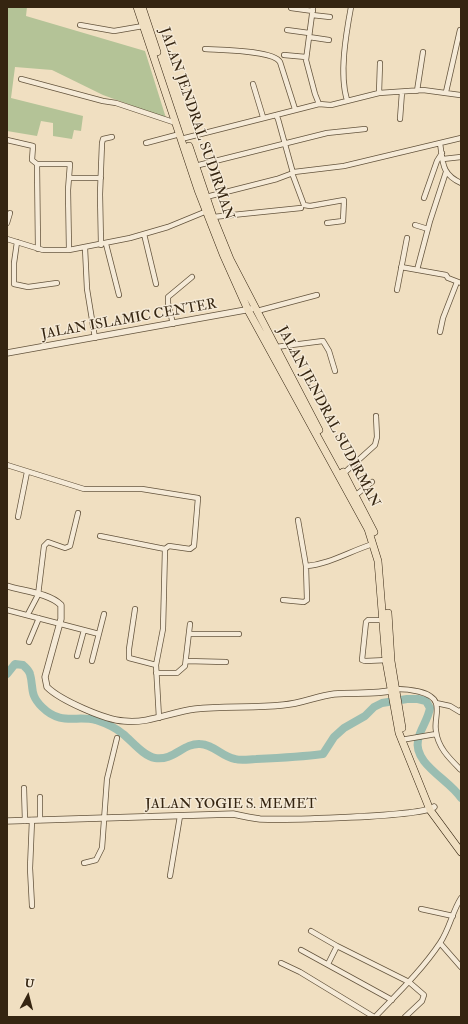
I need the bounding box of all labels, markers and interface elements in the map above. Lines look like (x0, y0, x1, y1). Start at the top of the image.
street label: JALAN JENDRAL SUDIRMAN (155, 26, 237, 222)
street label: JALAN ISLAMIC CENTER (40, 296, 218, 344)
street label: JALAN JENDRAL SUDIRMAN (273, 324, 383, 510)
street label: JALAN YOGIE S. MEMET (145, 797, 317, 813)
north arrow (8, 976, 48, 1016)
text: U (24, 977, 35, 991)

